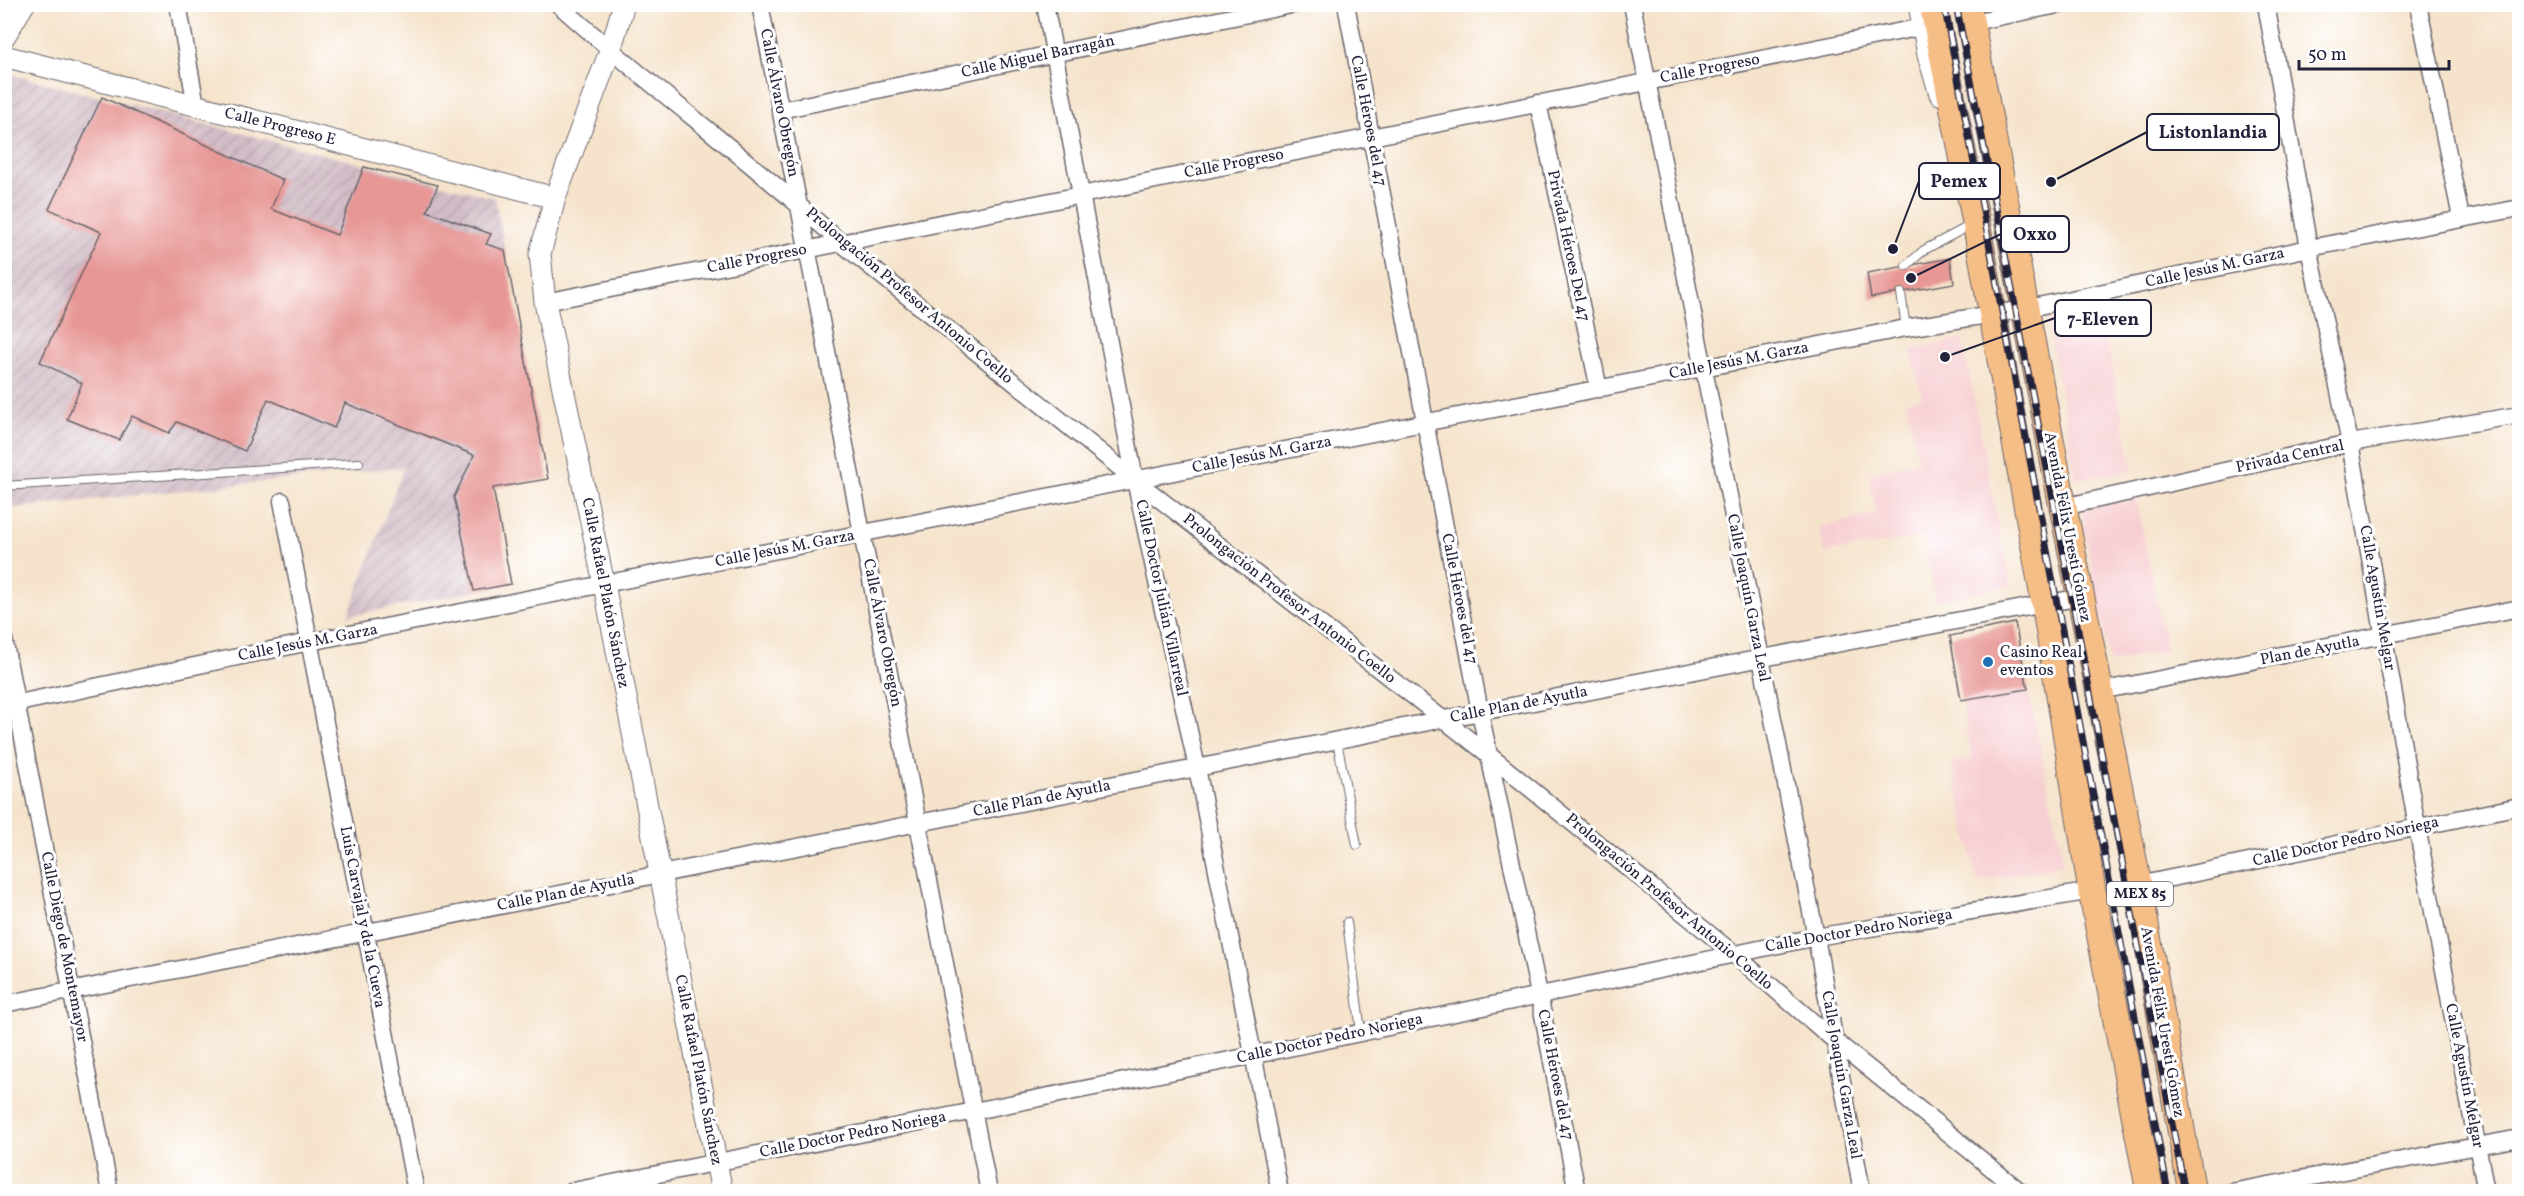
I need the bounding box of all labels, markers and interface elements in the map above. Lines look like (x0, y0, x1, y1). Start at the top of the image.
street label: Calle Álvaro Obregón (754, 27, 804, 179)
street label: Calle Miguel Barragán (959, 30, 1117, 84)
scale bar (2299, 33, 2449, 71)
text: 50 m (2308, 43, 2347, 68)
street label: Calle Progreso (1658, 49, 1762, 89)
street label: Calle Héroes del 47 (1344, 54, 1392, 189)
street label: Calle Progreso E (222, 103, 338, 151)
callout: Listonlandia (2147, 114, 2279, 150)
text: Listonlandia (2159, 121, 2268, 146)
street label: Calle Progreso (1182, 144, 1286, 184)
callout: Pemex (1919, 163, 2000, 199)
street label: Privada Héroes Del 47 (1541, 168, 1595, 324)
text: Pemex (1931, 170, 1987, 195)
street label: Prolongación Profesor Antonio Coello (800, 202, 1018, 390)
callout: Oxxo (2001, 216, 2069, 252)
text: Oxxo (2013, 223, 2057, 248)
street label: Calle Progreso (705, 239, 809, 279)
street label: Calle Jesús M. Garza (2143, 242, 2287, 293)
callout: 7-Eleven (2055, 300, 2151, 336)
text: 7-Eleven (2067, 308, 2139, 333)
street label: Calle Jesús M. Garza (1667, 337, 1811, 385)
street label: Avenida Félix Uresti Gómez (2038, 430, 2096, 624)
street label: Calle Jesús M. Garza (1190, 431, 1334, 479)
street label: Privada Central (2234, 435, 2346, 479)
street label: Calle Rafael Platón Sánchez (576, 496, 634, 690)
street label: Calle Doctor Julián Villarreal (1129, 498, 1193, 698)
street label: Prolongación Profesor Antonio Coello (1178, 509, 1400, 689)
street label: Calle Joaquín Garza Leal (1721, 512, 1775, 684)
street label: Calle Agustín Melgar (2353, 524, 2401, 673)
street label: Calle Jesús M. Garza (713, 525, 857, 573)
street label: Calle Héroes del 47 (1435, 532, 1483, 667)
street label: Calle Álvaro Obregón (857, 557, 907, 709)
street label: Calle Jesús M. Garza (236, 619, 380, 667)
street label: Plan de Ayutla (2258, 631, 2362, 671)
place label: Casino Real eventos (2000, 642, 2083, 682)
marker: Casino Real eventos (1981, 655, 1995, 669)
street label: Calle Plan de Ayutla (1448, 681, 1590, 729)
street label: Calle Plan de Ayutla (971, 775, 1113, 823)
street label: Prolongación Profesor Antonio Coello (1560, 808, 1778, 996)
street label: Calle Doctor Pedro Noriega (2251, 812, 2441, 872)
street label: Luis Carvajal y de la Cueva (334, 824, 390, 1010)
street label: Calle Diego de Montemayor (35, 850, 93, 1044)
street label: Calle Plan de Ayutla (495, 869, 637, 917)
road number: MEX 85 (2107, 882, 2173, 906)
street label: Calle Doctor Pedro Noriega (1764, 904, 1954, 958)
street label: Avenida Félix Uresti Gómez (2134, 925, 2190, 1119)
street label: Calle Rafael Platón Sánchez (669, 973, 727, 1167)
street label: Calle Joaquín Garza Leal (1815, 989, 1867, 1161)
street label: Calle Agustín Melgar (2439, 1002, 2489, 1151)
street label: Calle Héroes del 47 (1531, 1008, 1579, 1143)
street label: Calle Doctor Pedro Noriega (1235, 1009, 1425, 1069)
street label: Calle Doctor Pedro Noriega (758, 1106, 948, 1164)

